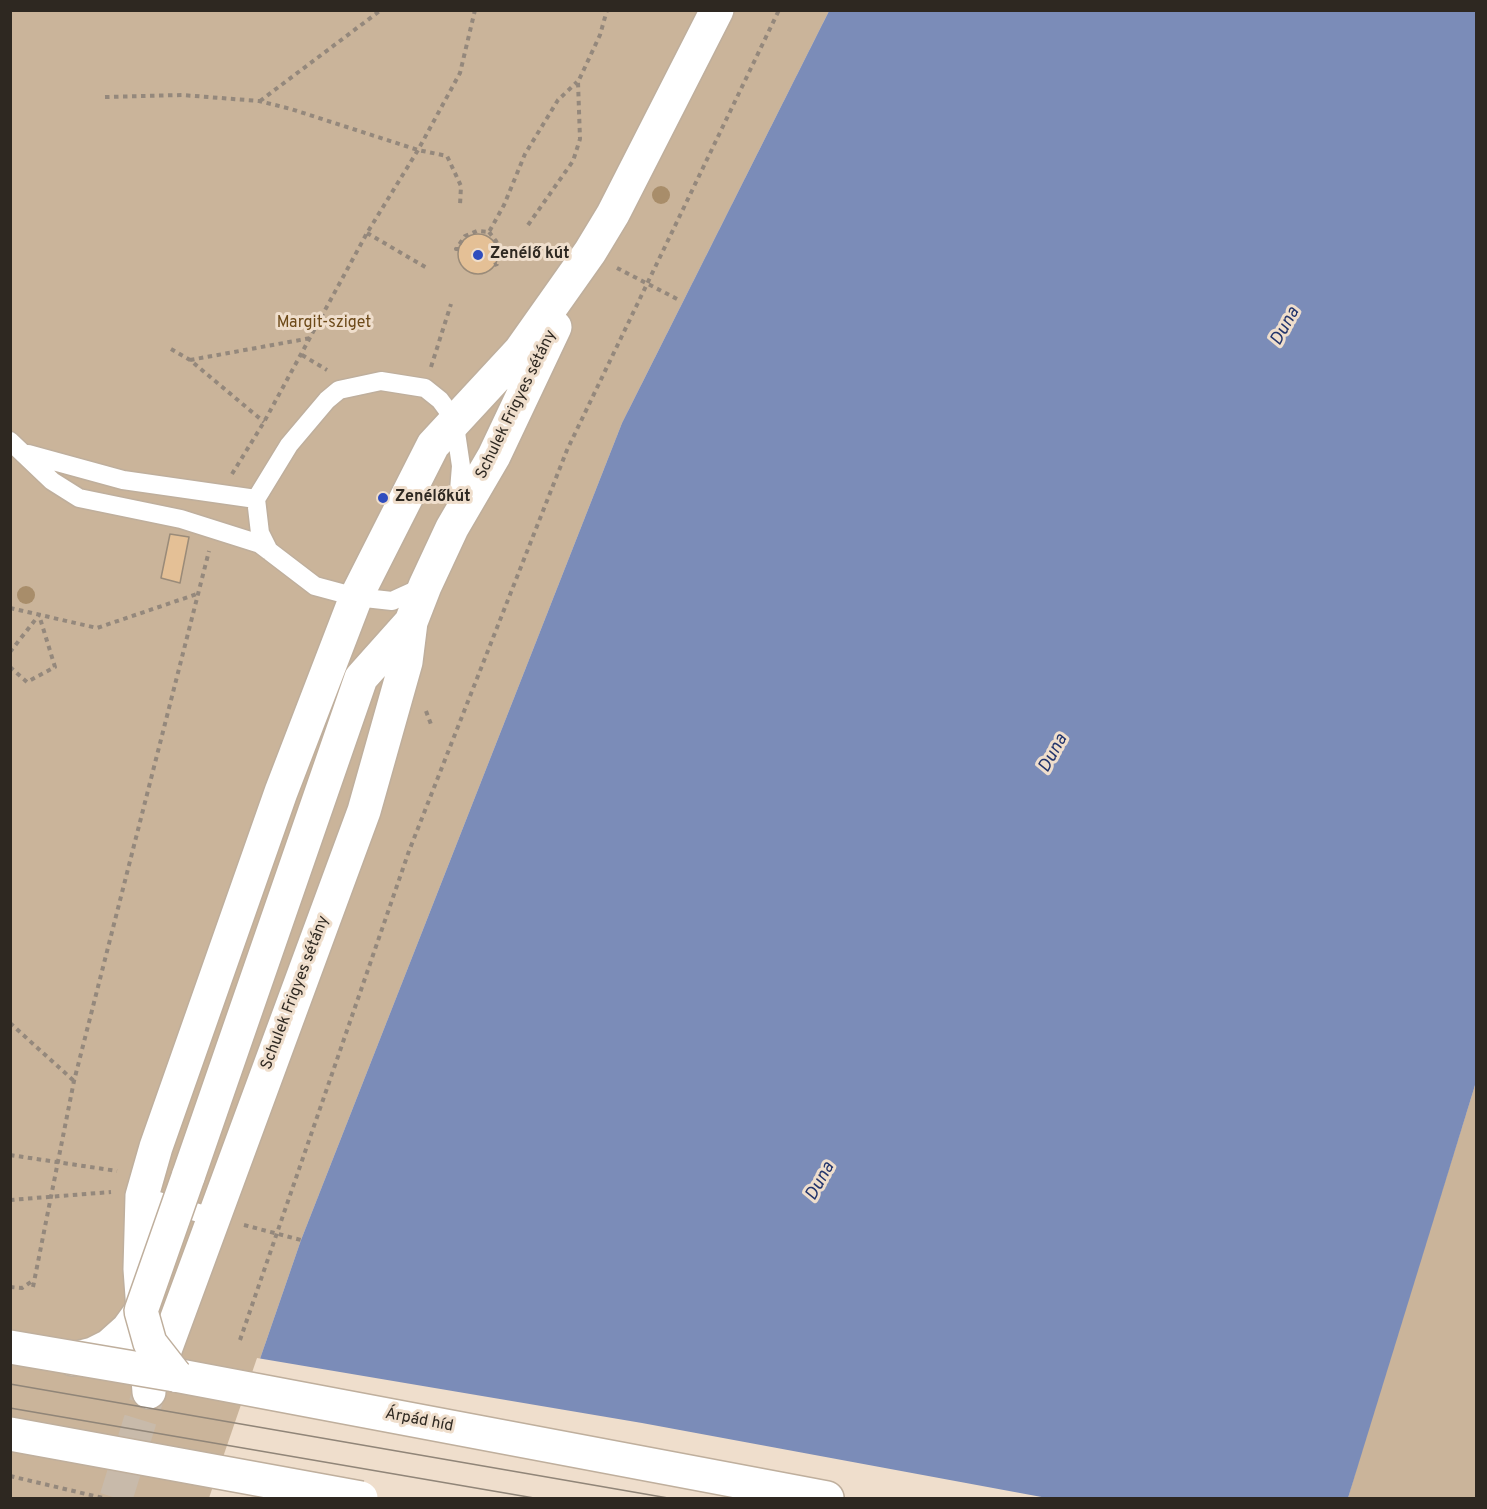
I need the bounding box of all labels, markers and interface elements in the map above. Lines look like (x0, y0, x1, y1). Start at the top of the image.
place label: Zenélő kút (490, 245, 570, 265)
marker: Zenélő kút (471, 248, 485, 262)
water label: Duna (1267, 304, 1305, 350)
park label: Margit-sziget (277, 314, 371, 334)
street label: Schulek Frigyes sétány (473, 327, 561, 483)
place label: Zenélőkút (395, 488, 471, 508)
marker: Zenélőkút (376, 491, 390, 505)
water label: Duna (1035, 731, 1073, 777)
street label: Schulek Frigyes sétány (258, 913, 334, 1073)
water label: Duna (802, 1159, 840, 1205)
street label: Árpád híd (383, 1405, 455, 1437)

